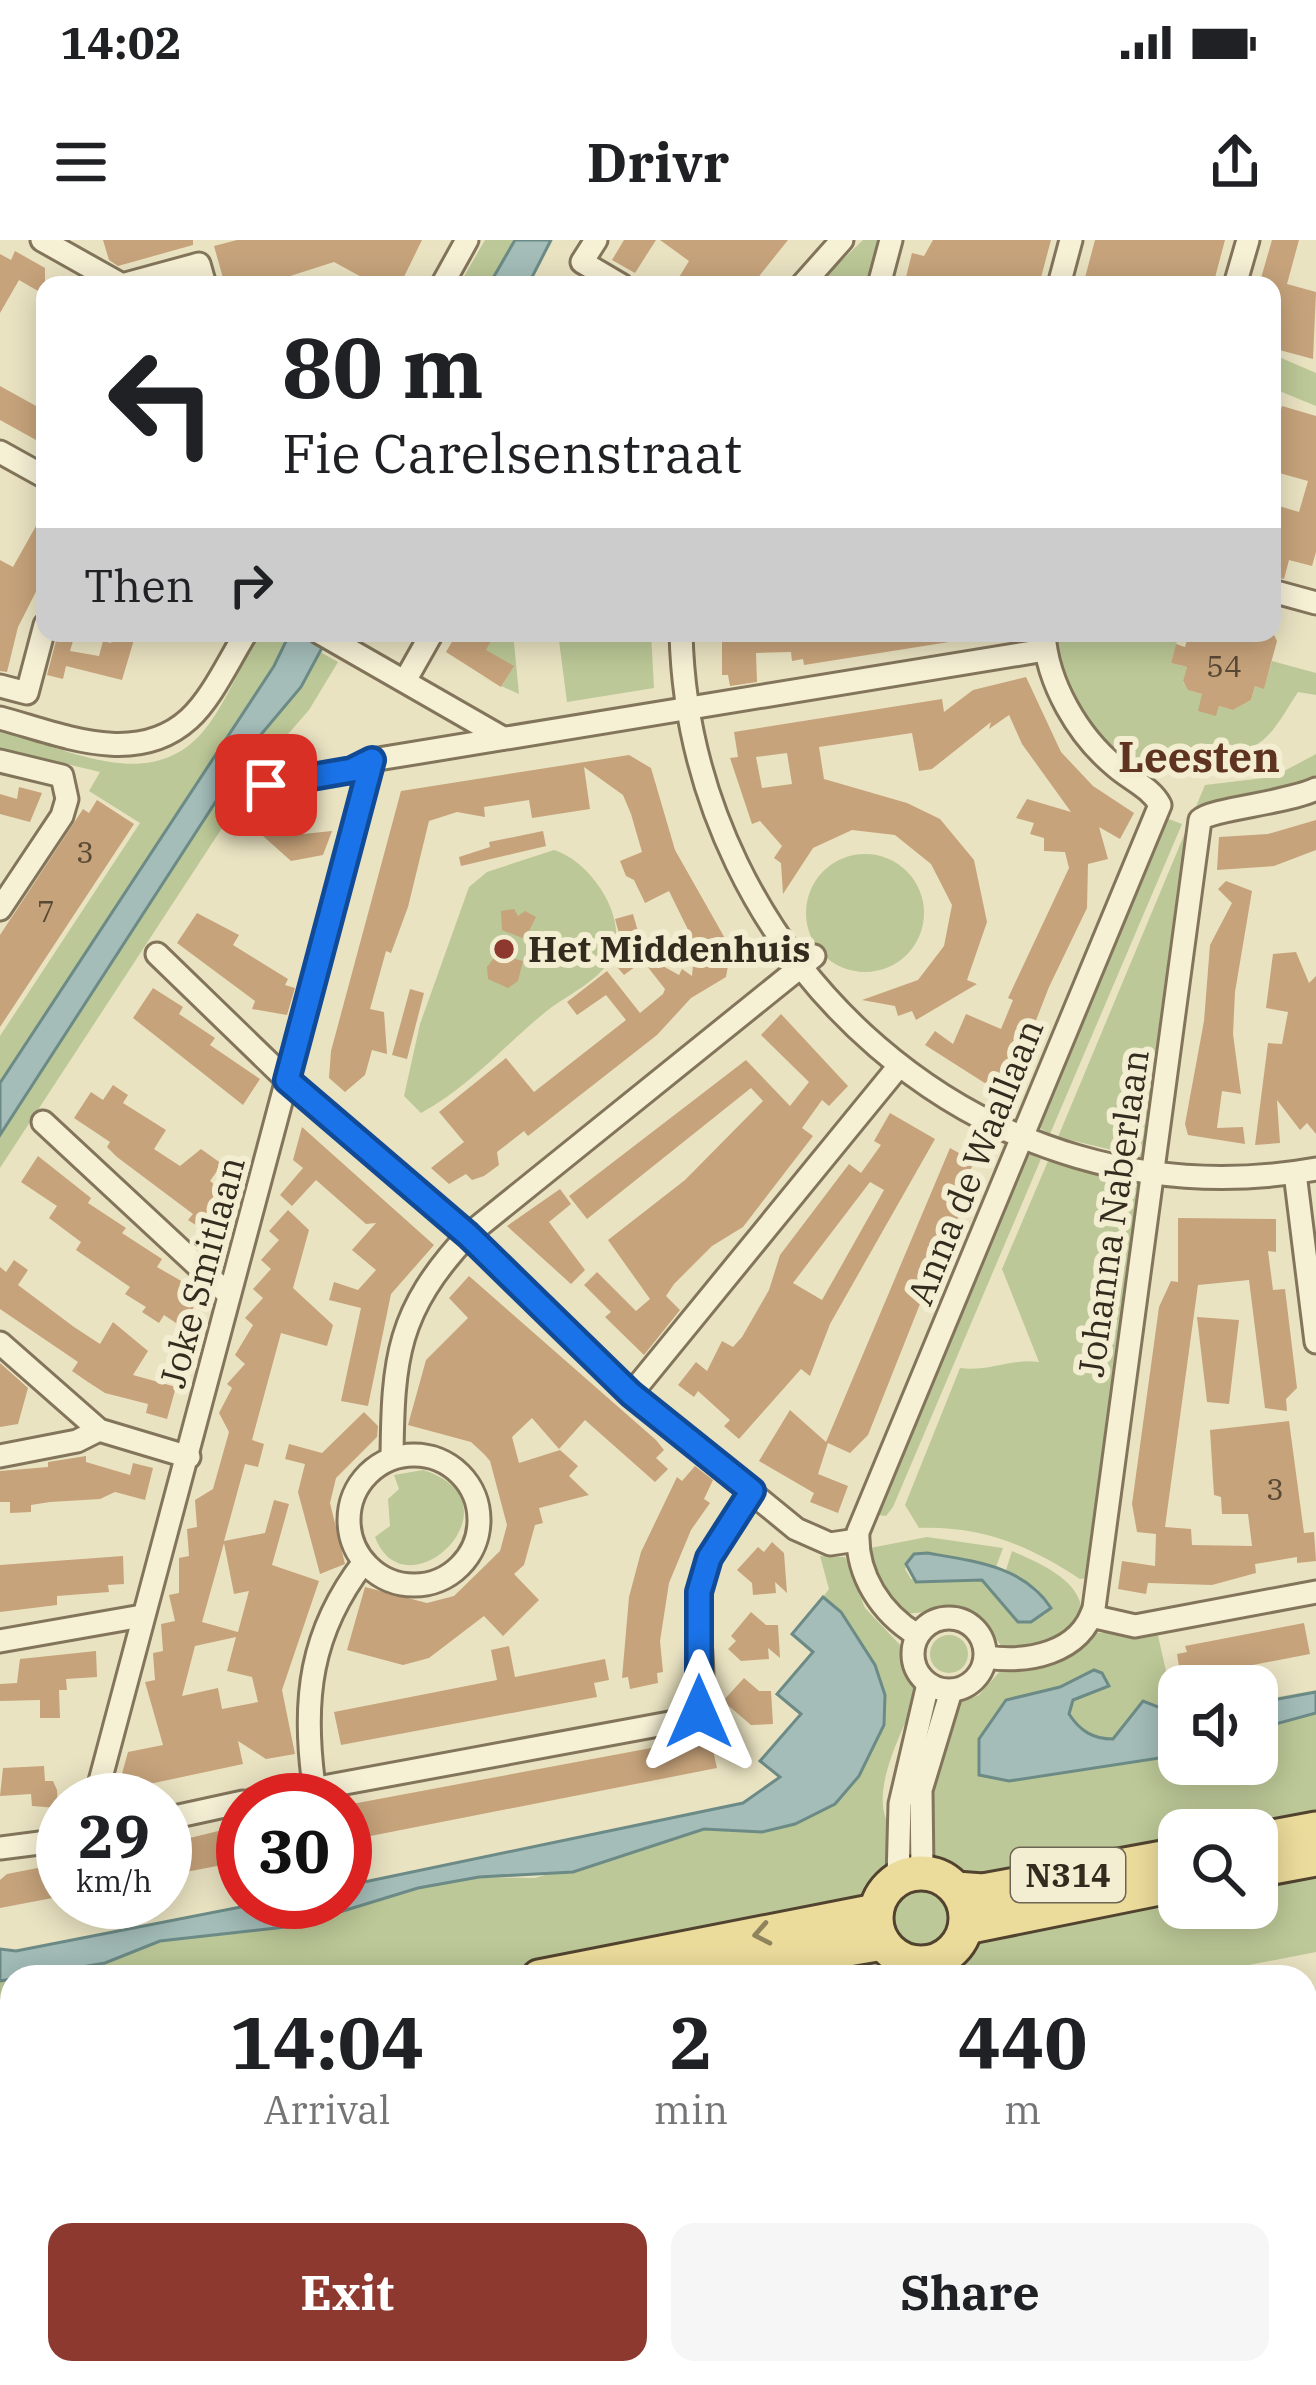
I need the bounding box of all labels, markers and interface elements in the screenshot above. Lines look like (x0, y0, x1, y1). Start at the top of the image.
text: 14:02 (60, 13, 182, 71)
text: Drivr (587, 127, 729, 197)
icon: menu (48, 129, 114, 195)
icon: share (1202, 129, 1268, 195)
text: 80 m (282, 312, 484, 421)
icon: left (84, 324, 240, 480)
text: Fie Carelsenstraat (282, 418, 742, 488)
icon: right (218, 552, 284, 618)
text: Then (84, 556, 194, 614)
house number: 54 (1206, 646, 1242, 685)
district label: Leesten (1118, 729, 1280, 784)
pin (215, 734, 317, 836)
icon: arrive (233, 752, 299, 818)
house number: 3 (76, 832, 94, 871)
house number: 7 (37, 891, 55, 930)
place label: Het Middenhuis (528, 925, 811, 972)
marker: Het Middenhuis (491, 936, 517, 962)
street label: Anna de Waallaan (896, 1012, 1053, 1312)
street label: Johanna Naberlaan (1066, 1046, 1159, 1380)
street label: Joke Smitlaan (148, 1151, 255, 1392)
house number: 3 (1266, 1469, 1284, 1508)
position arrow (636, 1649, 762, 1775)
map controls (1158, 1665, 1278, 1929)
button: sound (1158, 1665, 1278, 1785)
speed limit sign: 30 (216, 1773, 372, 1929)
text: 29 (78, 1796, 150, 1875)
button: search (1158, 1809, 1278, 1929)
road number: N314 (1011, 1848, 1125, 1902)
text: km/h (76, 1861, 152, 1900)
one-way arrow (752, 1920, 772, 1946)
text: 14:04 (230, 1995, 424, 2089)
text: 2 (669, 1995, 713, 2089)
text: 440 (958, 1995, 1087, 2089)
text: Arrival (263, 2084, 390, 2135)
text: min (654, 2084, 728, 2135)
text: m (1004, 2084, 1041, 2135)
button: Exit (48, 2223, 647, 2361)
button: Share (671, 2223, 1269, 2361)

